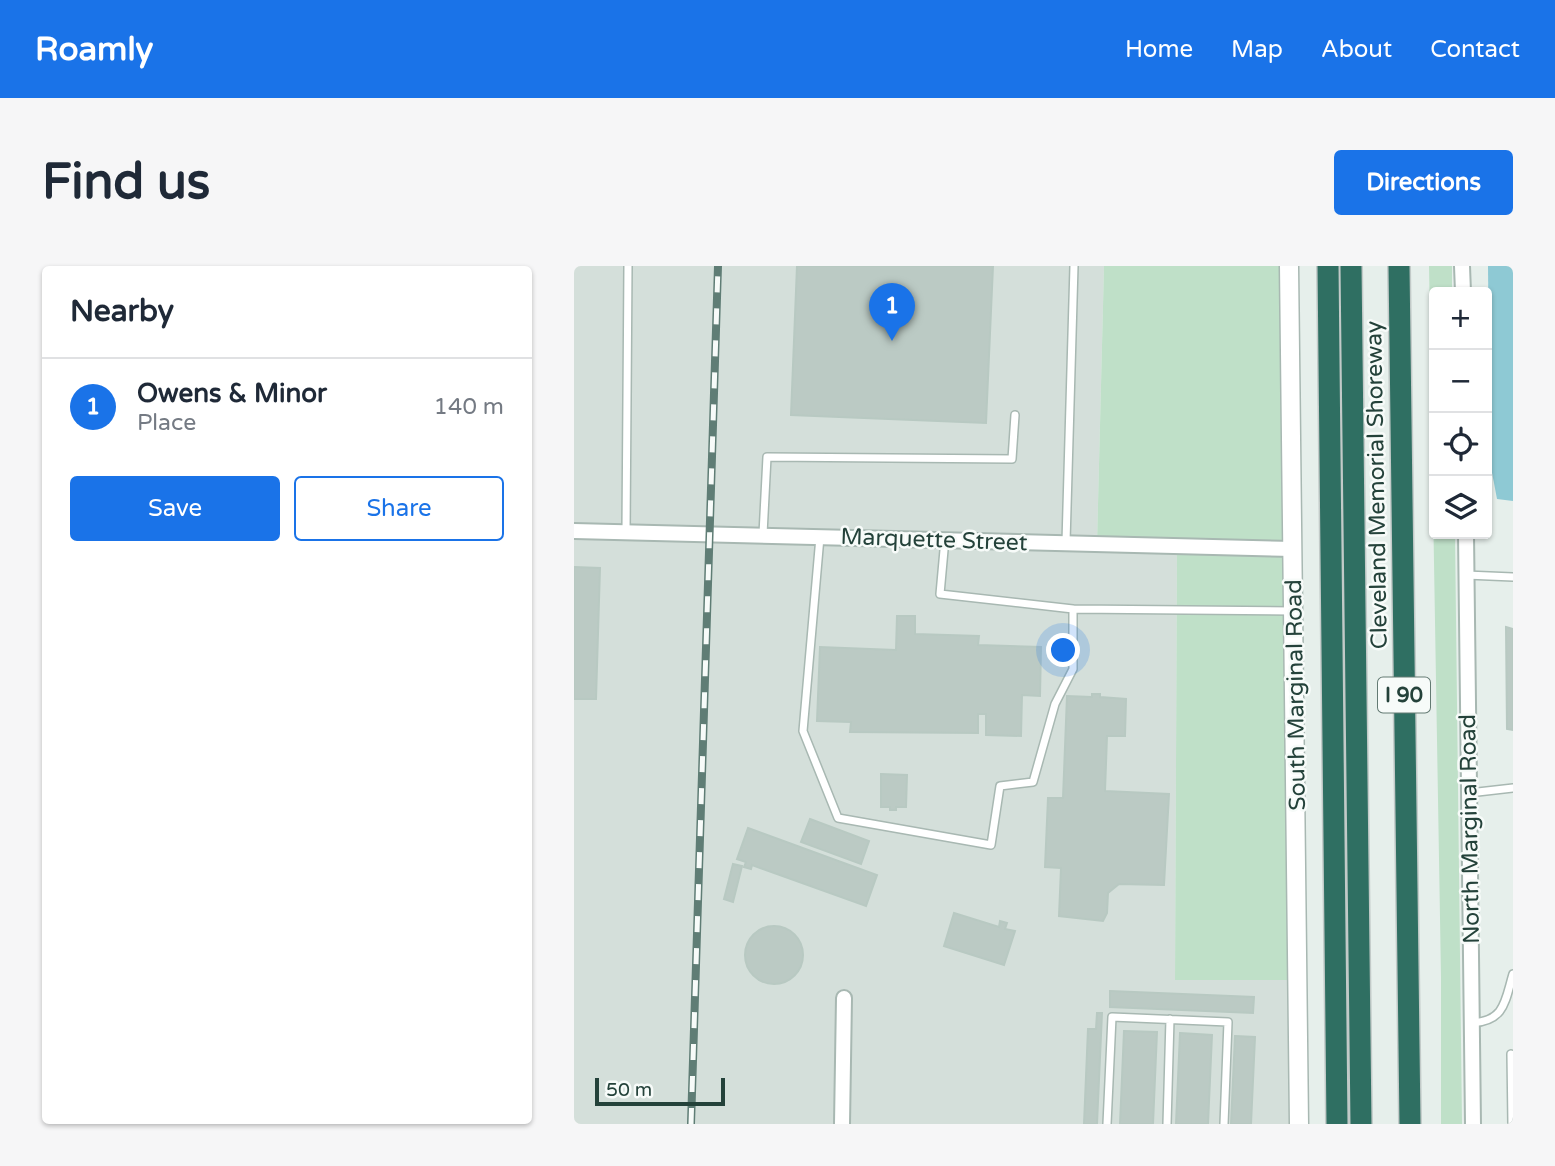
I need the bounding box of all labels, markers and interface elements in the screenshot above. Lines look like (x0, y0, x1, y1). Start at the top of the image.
text: Roamly (35, 30, 153, 69)
text: Home (1125, 35, 1193, 64)
text: Map (1231, 35, 1283, 64)
text: About (1321, 35, 1392, 64)
text: Contact (1430, 35, 1520, 64)
button: Directions (1334, 150, 1513, 215)
text: Find us (42, 153, 210, 212)
pin: 1 (869, 283, 915, 341)
map controls (1429, 287, 1492, 539)
button: + (1429, 287, 1492, 350)
text: Nearby (70, 293, 174, 330)
street label: Cleveland Memorial Shoreway (1360, 321, 1394, 649)
button: − (1429, 350, 1492, 413)
text: Owens & Minor (137, 378, 327, 409)
text: 1 (86, 393, 100, 421)
text: 140 m (434, 393, 504, 421)
text: Place (137, 409, 196, 437)
button: locate (1429, 413, 1492, 476)
button: Save (70, 476, 280, 541)
button: Share (294, 476, 504, 541)
button: layers (1429, 476, 1492, 539)
street label: Marquette Street (840, 523, 1028, 557)
street label: South Marginal Road (1280, 579, 1312, 811)
your location (1046, 633, 1080, 667)
road number: I 90 (1378, 678, 1430, 712)
street label: North Marginal Road (1454, 714, 1486, 944)
scale bar (595, 1075, 724, 1107)
text: 50 m (606, 1079, 652, 1101)

